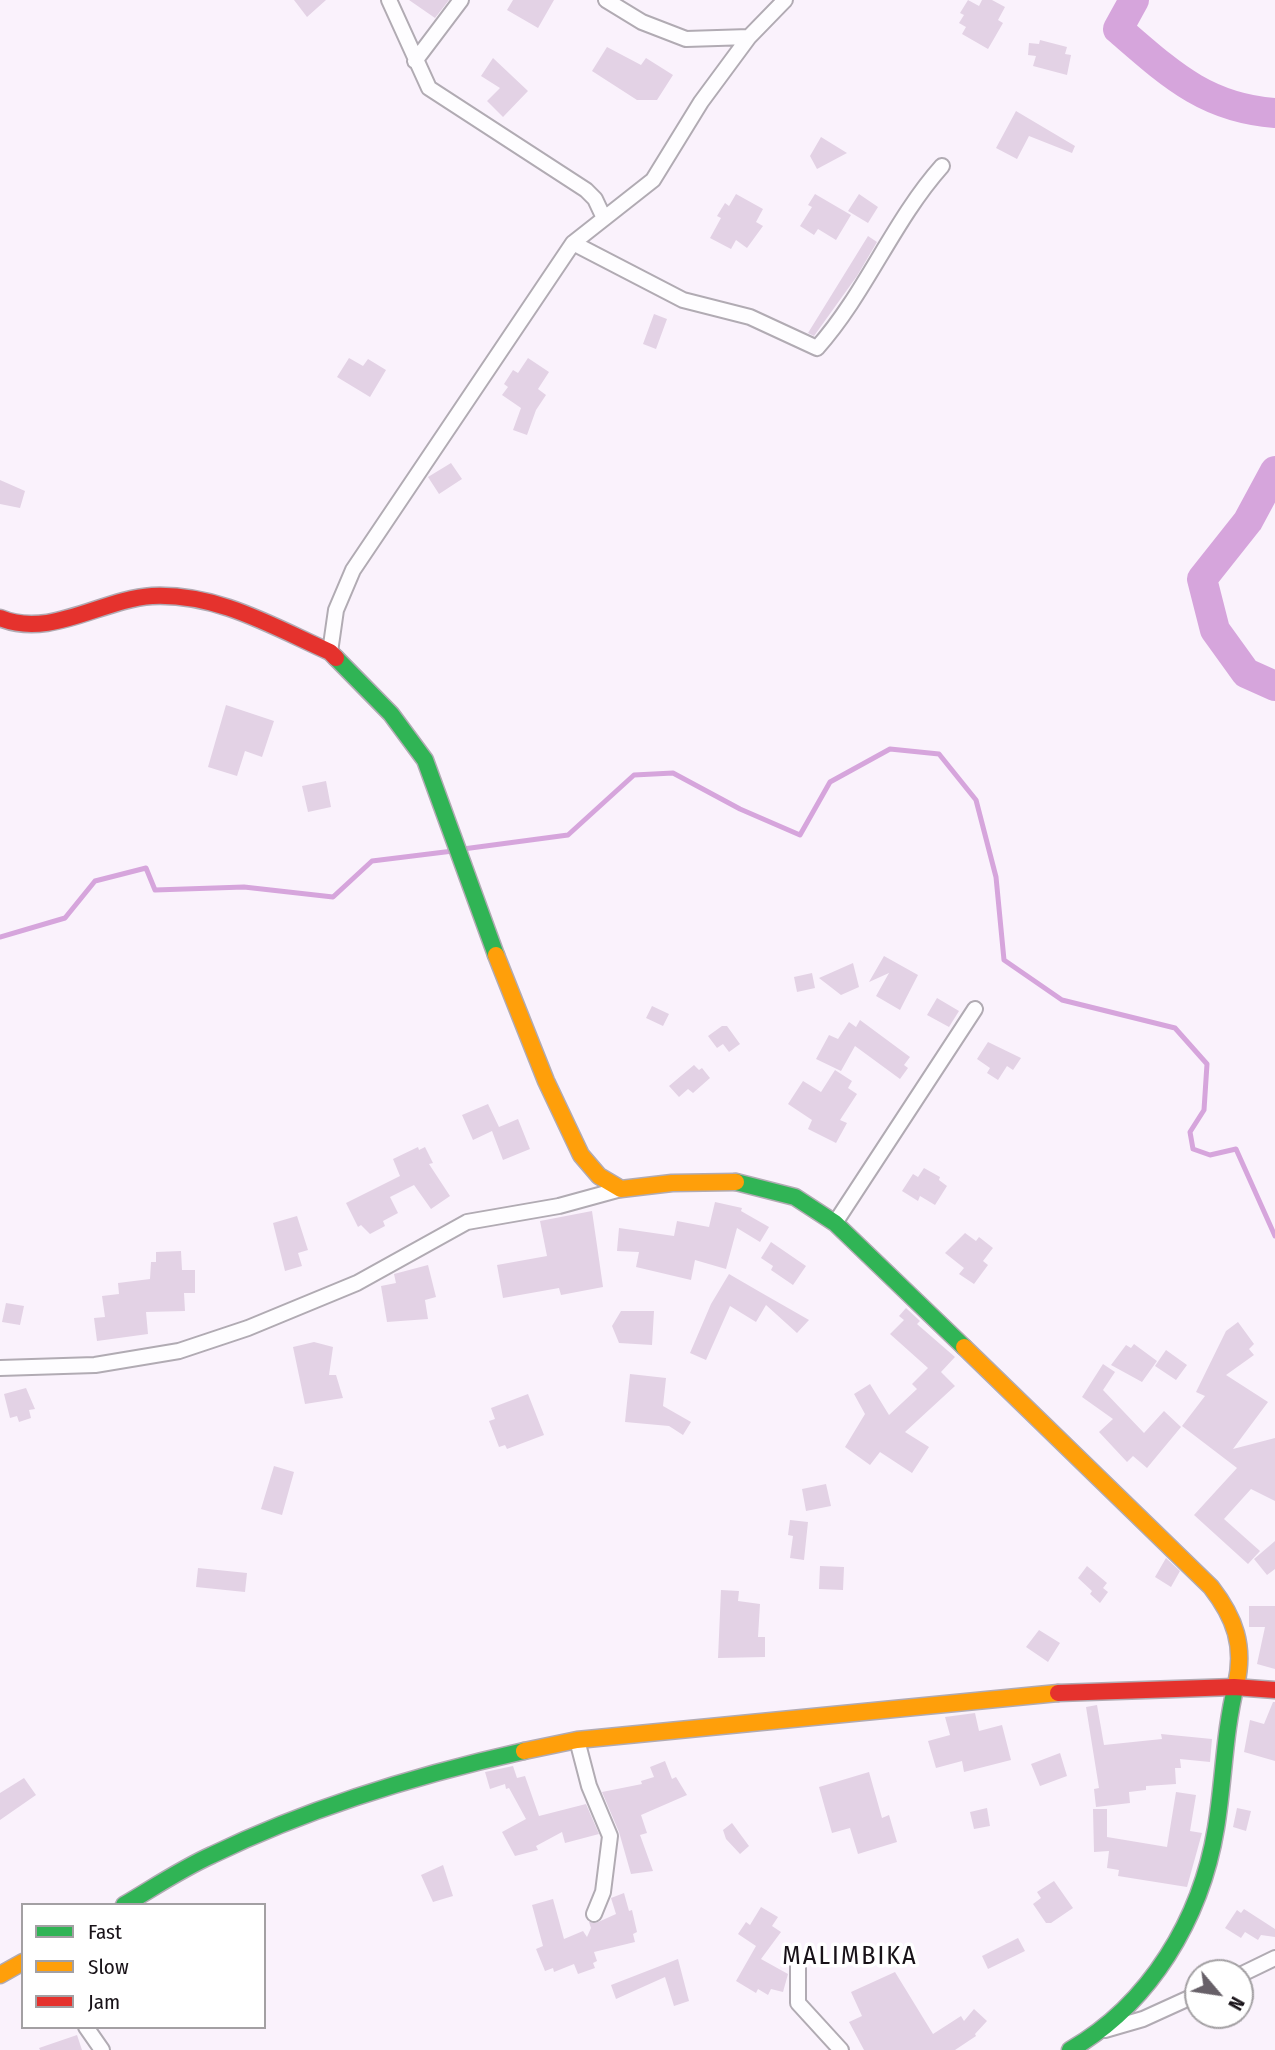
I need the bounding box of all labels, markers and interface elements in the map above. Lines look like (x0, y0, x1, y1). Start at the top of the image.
legend (21, 1903, 266, 2029)
text: Fast (88, 1919, 122, 1945)
district label: MALIMBIKA (783, 1941, 917, 1973)
text: Slow (88, 1954, 129, 1980)
north arrow (1184, 1959, 1254, 2029)
text: Jam (88, 1989, 120, 2015)
text: N (1223, 1993, 1249, 2014)

